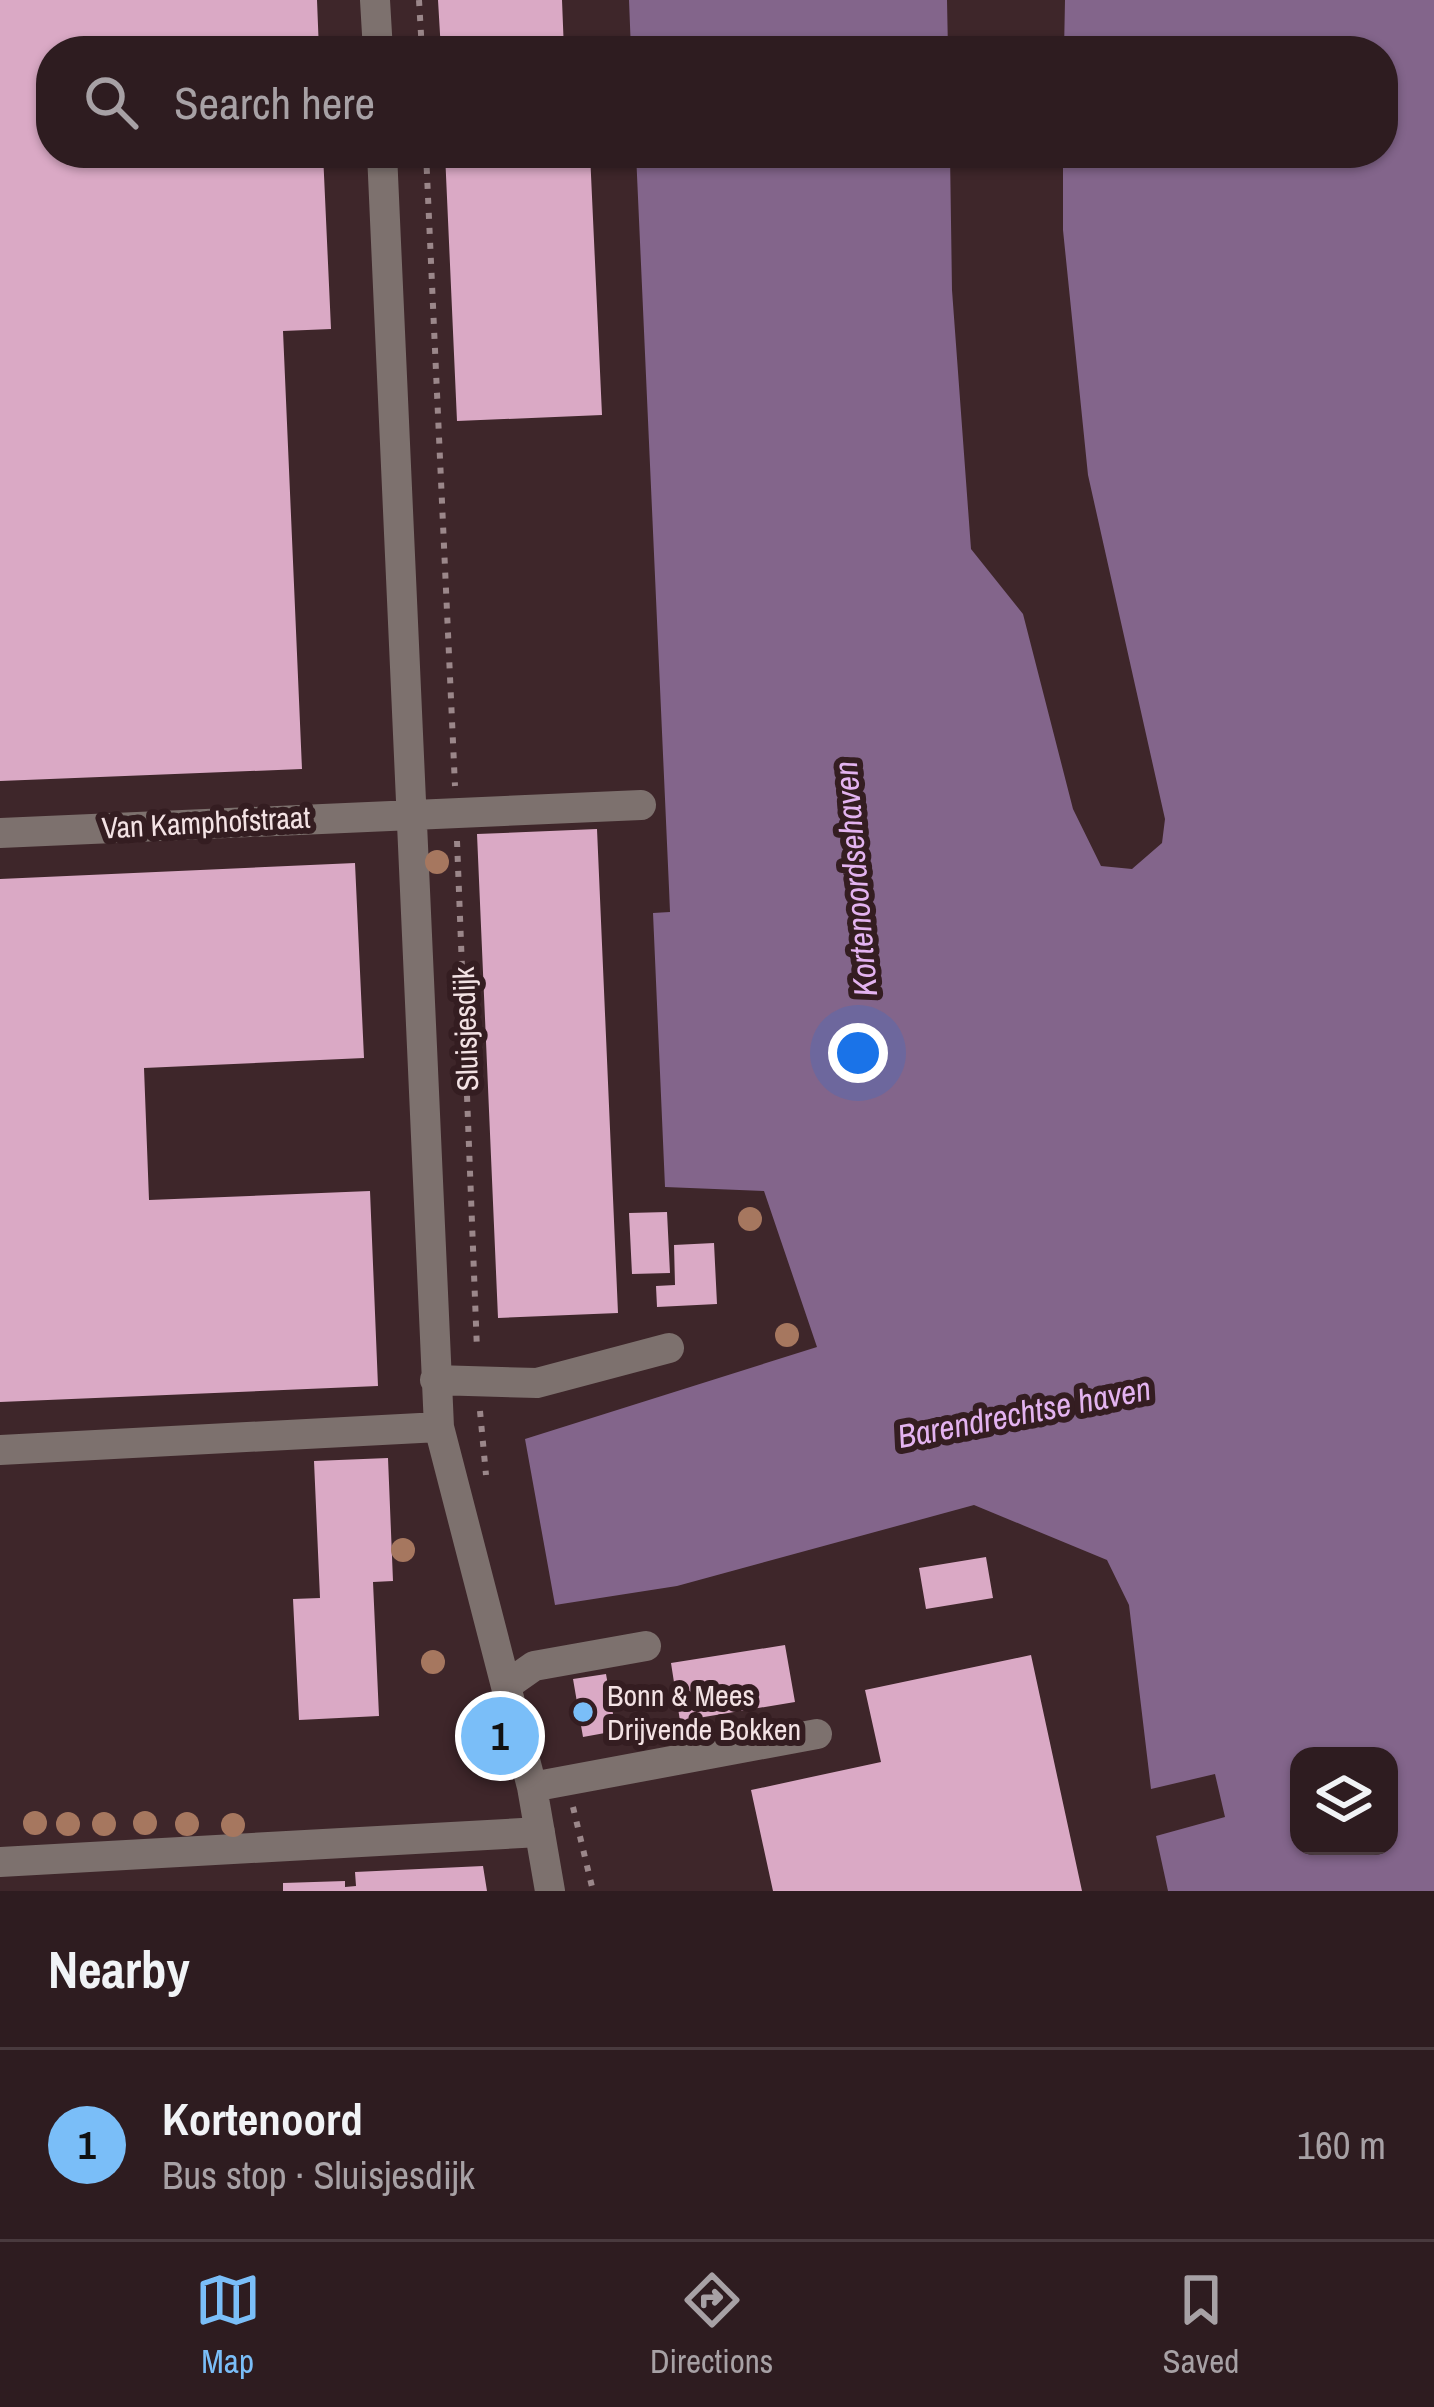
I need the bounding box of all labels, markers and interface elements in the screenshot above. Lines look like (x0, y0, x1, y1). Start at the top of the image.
search box (36, 36, 1398, 168)
icon: search (78, 69, 144, 135)
text: Search here (174, 72, 375, 133)
water label: Kortenoordsehaven (823, 759, 887, 999)
street label: Van Kamphofstraat (101, 797, 311, 847)
street label: Sluisjesdijk (443, 965, 487, 1092)
your location (828, 1023, 888, 1083)
water label: Barendrechtse haven (894, 1366, 1154, 1458)
place label: Bonn & Mees Drijvende Bokken (607, 1675, 801, 1749)
pin: 1 (461, 1691, 539, 1781)
marker: Bonn & Mees Drijvende Bokken (570, 1699, 596, 1725)
map controls (1290, 1747, 1398, 1855)
button: layers (1290, 1747, 1398, 1855)
text: Nearby (48, 1935, 190, 2004)
text: Kortenoord (162, 2088, 363, 2149)
text: 1 (78, 2119, 96, 2171)
text: 160 m (1297, 2119, 1386, 2171)
text: Bus stop · Sluisjesdijk (162, 2149, 475, 2201)
tab: Map (195, 2267, 261, 2383)
tab: Directions (650, 2267, 773, 2383)
tab: Saved (1163, 2267, 1239, 2383)

